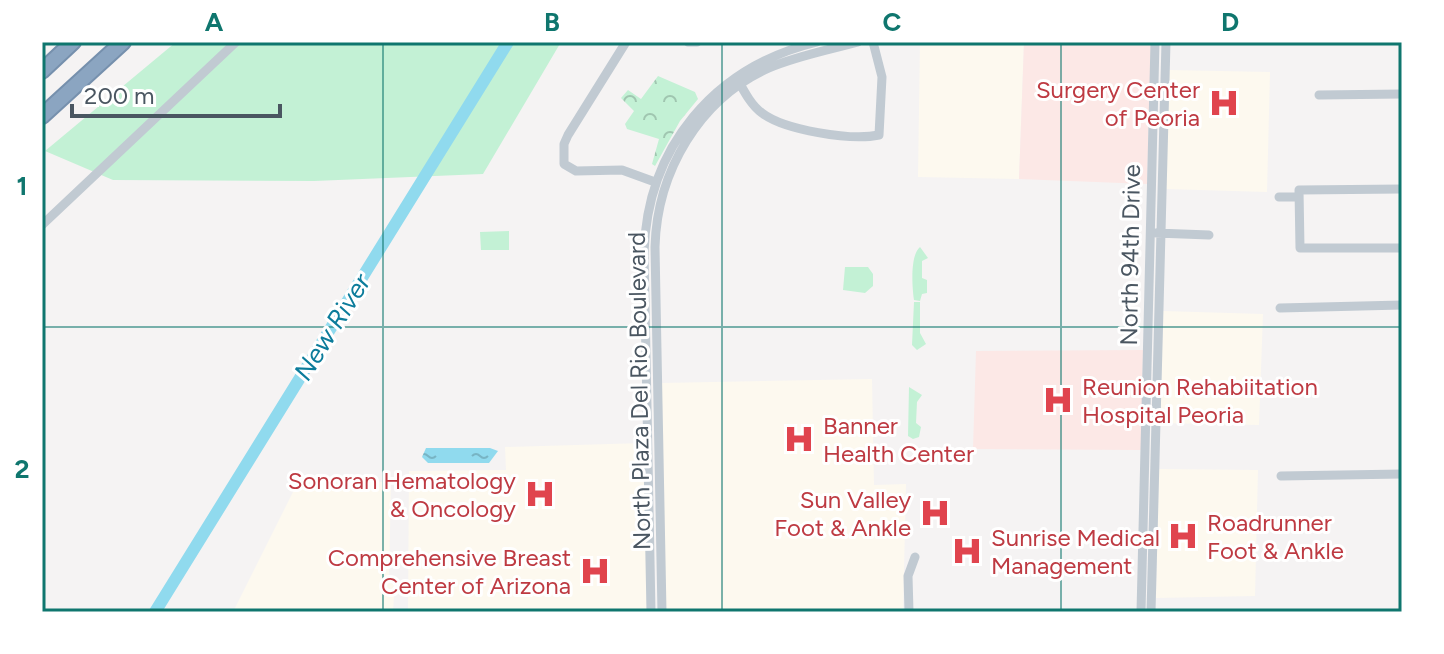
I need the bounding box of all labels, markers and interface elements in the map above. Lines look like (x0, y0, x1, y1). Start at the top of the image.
text: A (205, 6, 224, 38)
text: B (544, 6, 560, 38)
text: C (883, 6, 902, 38)
text: D (1221, 6, 1239, 38)
scale bar (72, 68, 280, 118)
place label: Surgery Center of Peoria (1036, 75, 1200, 132)
text: 200 m (84, 81, 155, 110)
hospital icon: Surgery Center of Peoria (1207, 86, 1241, 120)
street label: North 94th Drive (1114, 164, 1146, 346)
text: 1 (17, 170, 27, 202)
street label: North Plaza Del Rio Boulevard (622, 232, 656, 550)
water label: New River (287, 267, 378, 386)
place label: Reunion Rehabiitation Hospital Peoria (1082, 372, 1318, 429)
hospital icon: Reunion Rehabiitation Hospital Peoria (1041, 383, 1075, 417)
place label: Banner Health Center (823, 411, 974, 468)
hospital icon: Banner Health Center (782, 422, 816, 456)
text: 2 (14, 453, 30, 485)
place label: Sonoran Hematology & Oncology (288, 466, 516, 523)
hospital icon: Sonoran Hematology & Oncology (523, 477, 557, 511)
place label: Sun Valley Foot & Ankle (774, 485, 911, 542)
hospital icon: Sun Valley Foot & Ankle (918, 496, 952, 530)
place label: Roadrunner Foot & Ankle (1207, 508, 1344, 565)
hospital icon: Roadrunner Foot & Ankle (1166, 519, 1200, 553)
place label: Sunrise Medical Management (991, 523, 1160, 580)
hospital icon: Sunrise Medical Management (950, 534, 984, 568)
place label: Comprehensive Breast Center of Arizona (328, 543, 571, 600)
hospital icon: Comprehensive Breast Center of Arizona (578, 554, 612, 588)

